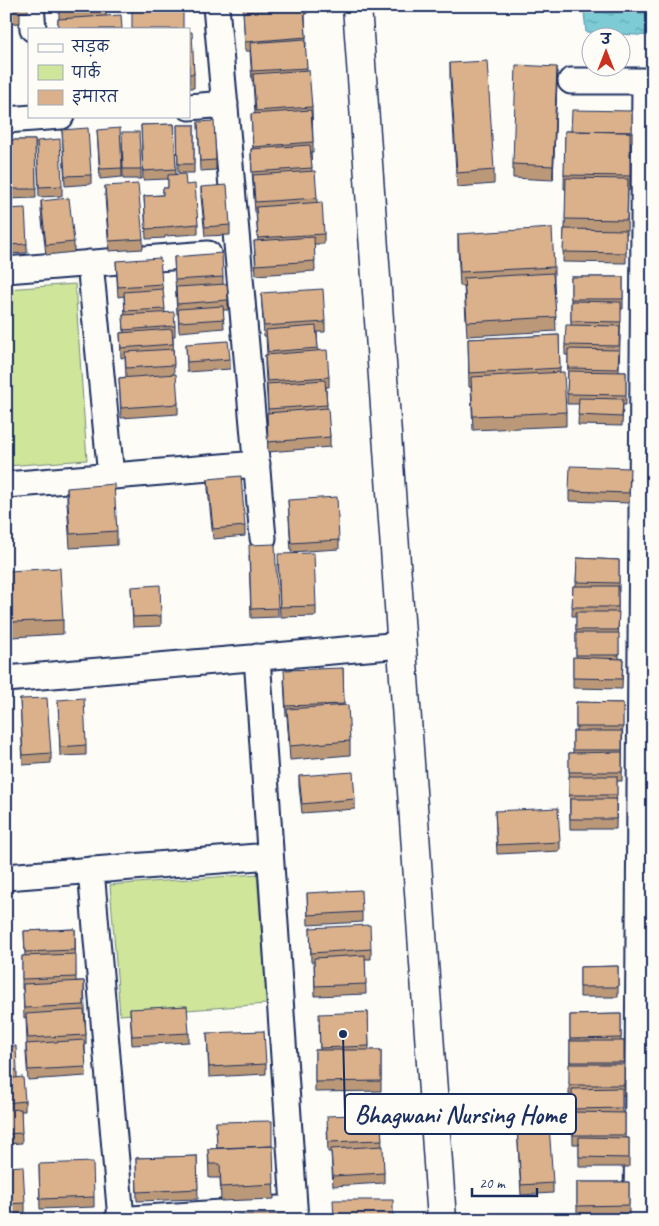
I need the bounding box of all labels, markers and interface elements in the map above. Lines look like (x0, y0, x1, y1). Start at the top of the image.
legend (28, 28, 190, 118)
north arrow (582, 28, 632, 78)
text: उ (599, 31, 612, 48)
text: सड़क (71, 38, 110, 57)
text: पार्क (71, 61, 102, 83)
text: इमारत (72, 88, 119, 107)
callout: Bhagwani Nursing Home (345, 1094, 576, 1134)
text: Bhagwani Nursing Home (355, 1099, 568, 1131)
scale bar (472, 1166, 536, 1198)
text: 20 m (479, 1174, 506, 1193)

